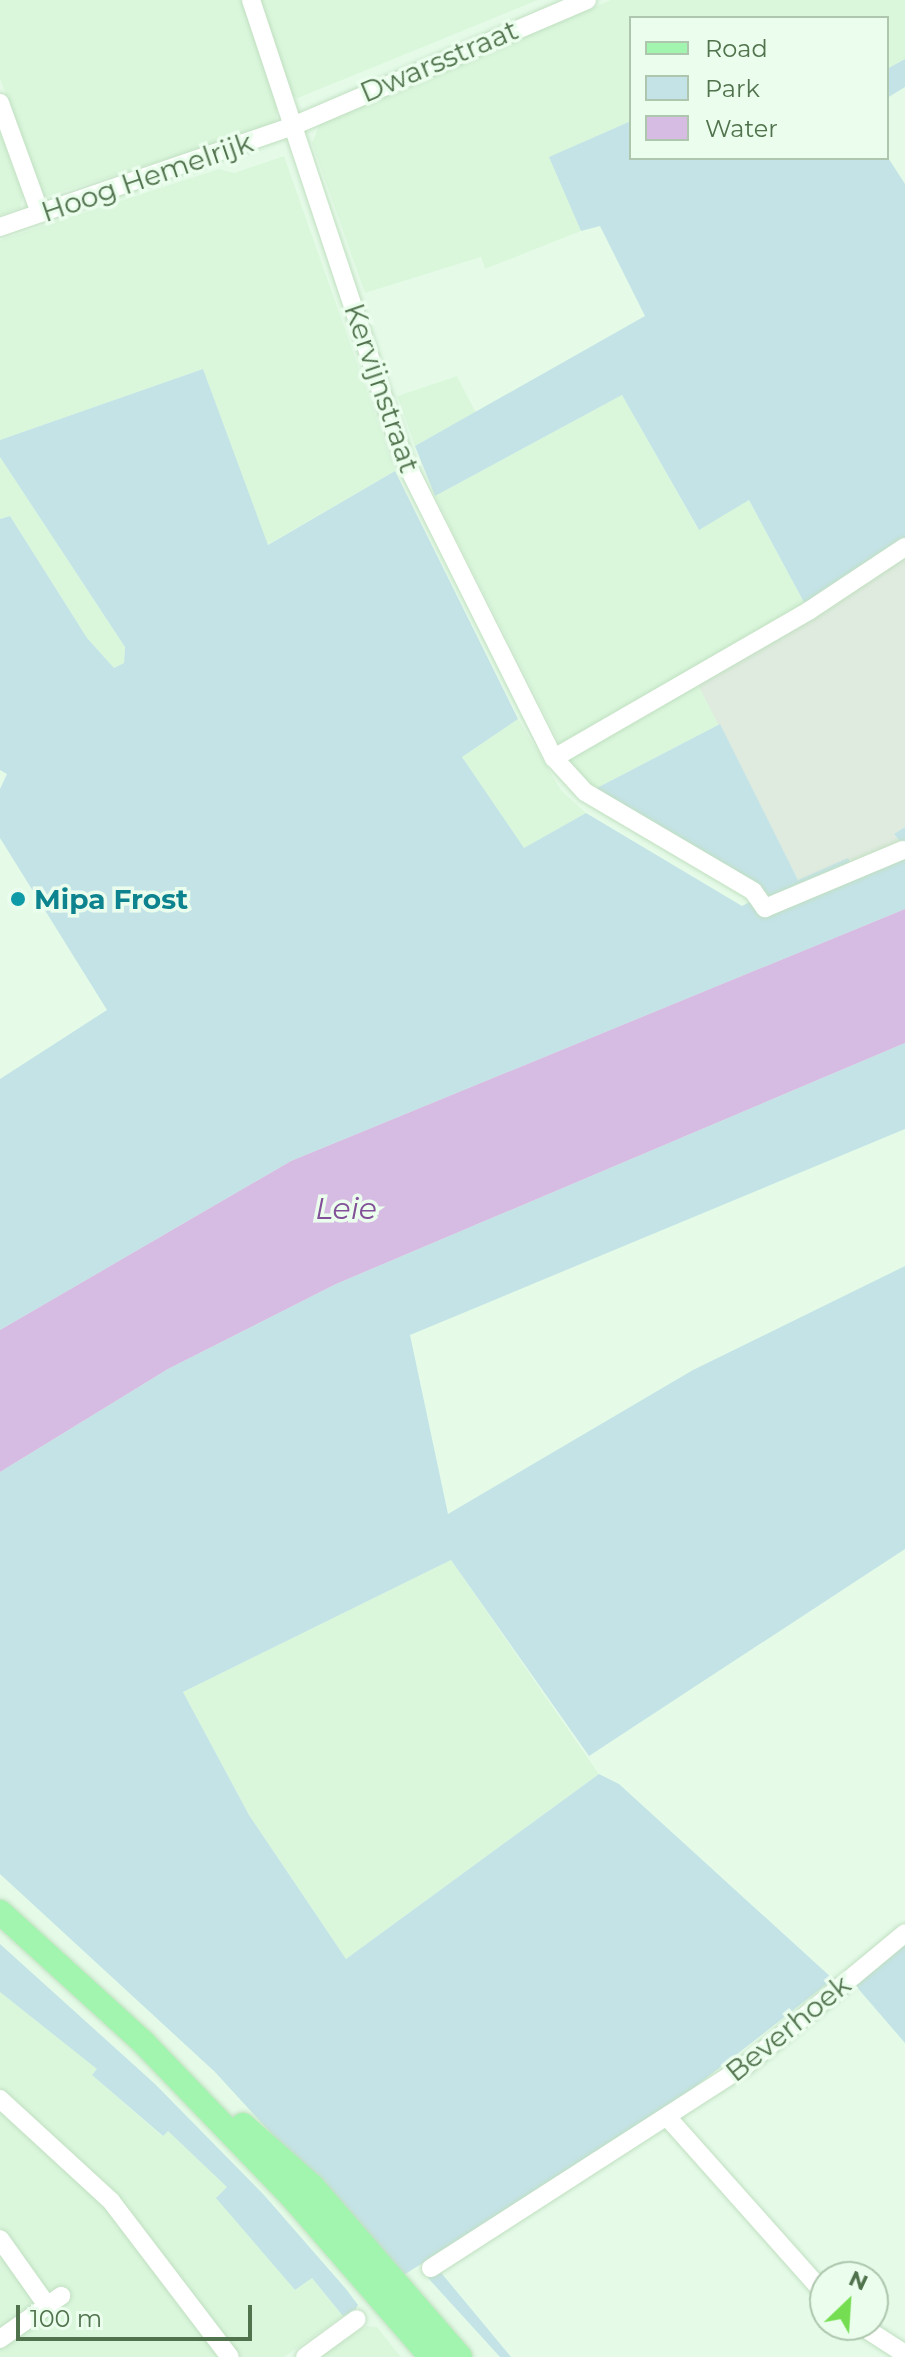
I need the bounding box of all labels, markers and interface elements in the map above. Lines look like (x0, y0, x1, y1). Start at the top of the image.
street label: Dwarsstraat (355, 13, 523, 109)
legend (629, 16, 889, 160)
text: Road (705, 34, 768, 63)
text: Park (705, 74, 760, 103)
text: Water (705, 114, 778, 143)
street label: Hoog Hemelrijk (37, 125, 257, 229)
street label: Kervijnstraat (337, 299, 427, 477)
place label: Mipa Frost (34, 882, 188, 916)
marker: Mipa Frost (9, 890, 27, 908)
water label: Leie (315, 1191, 377, 1227)
street label: Beverhoek (719, 1968, 857, 2088)
north arrow (809, 2261, 889, 2341)
text: N (845, 2265, 872, 2297)
scale bar (20, 2289, 256, 2339)
text: 100 m (30, 2304, 102, 2333)

